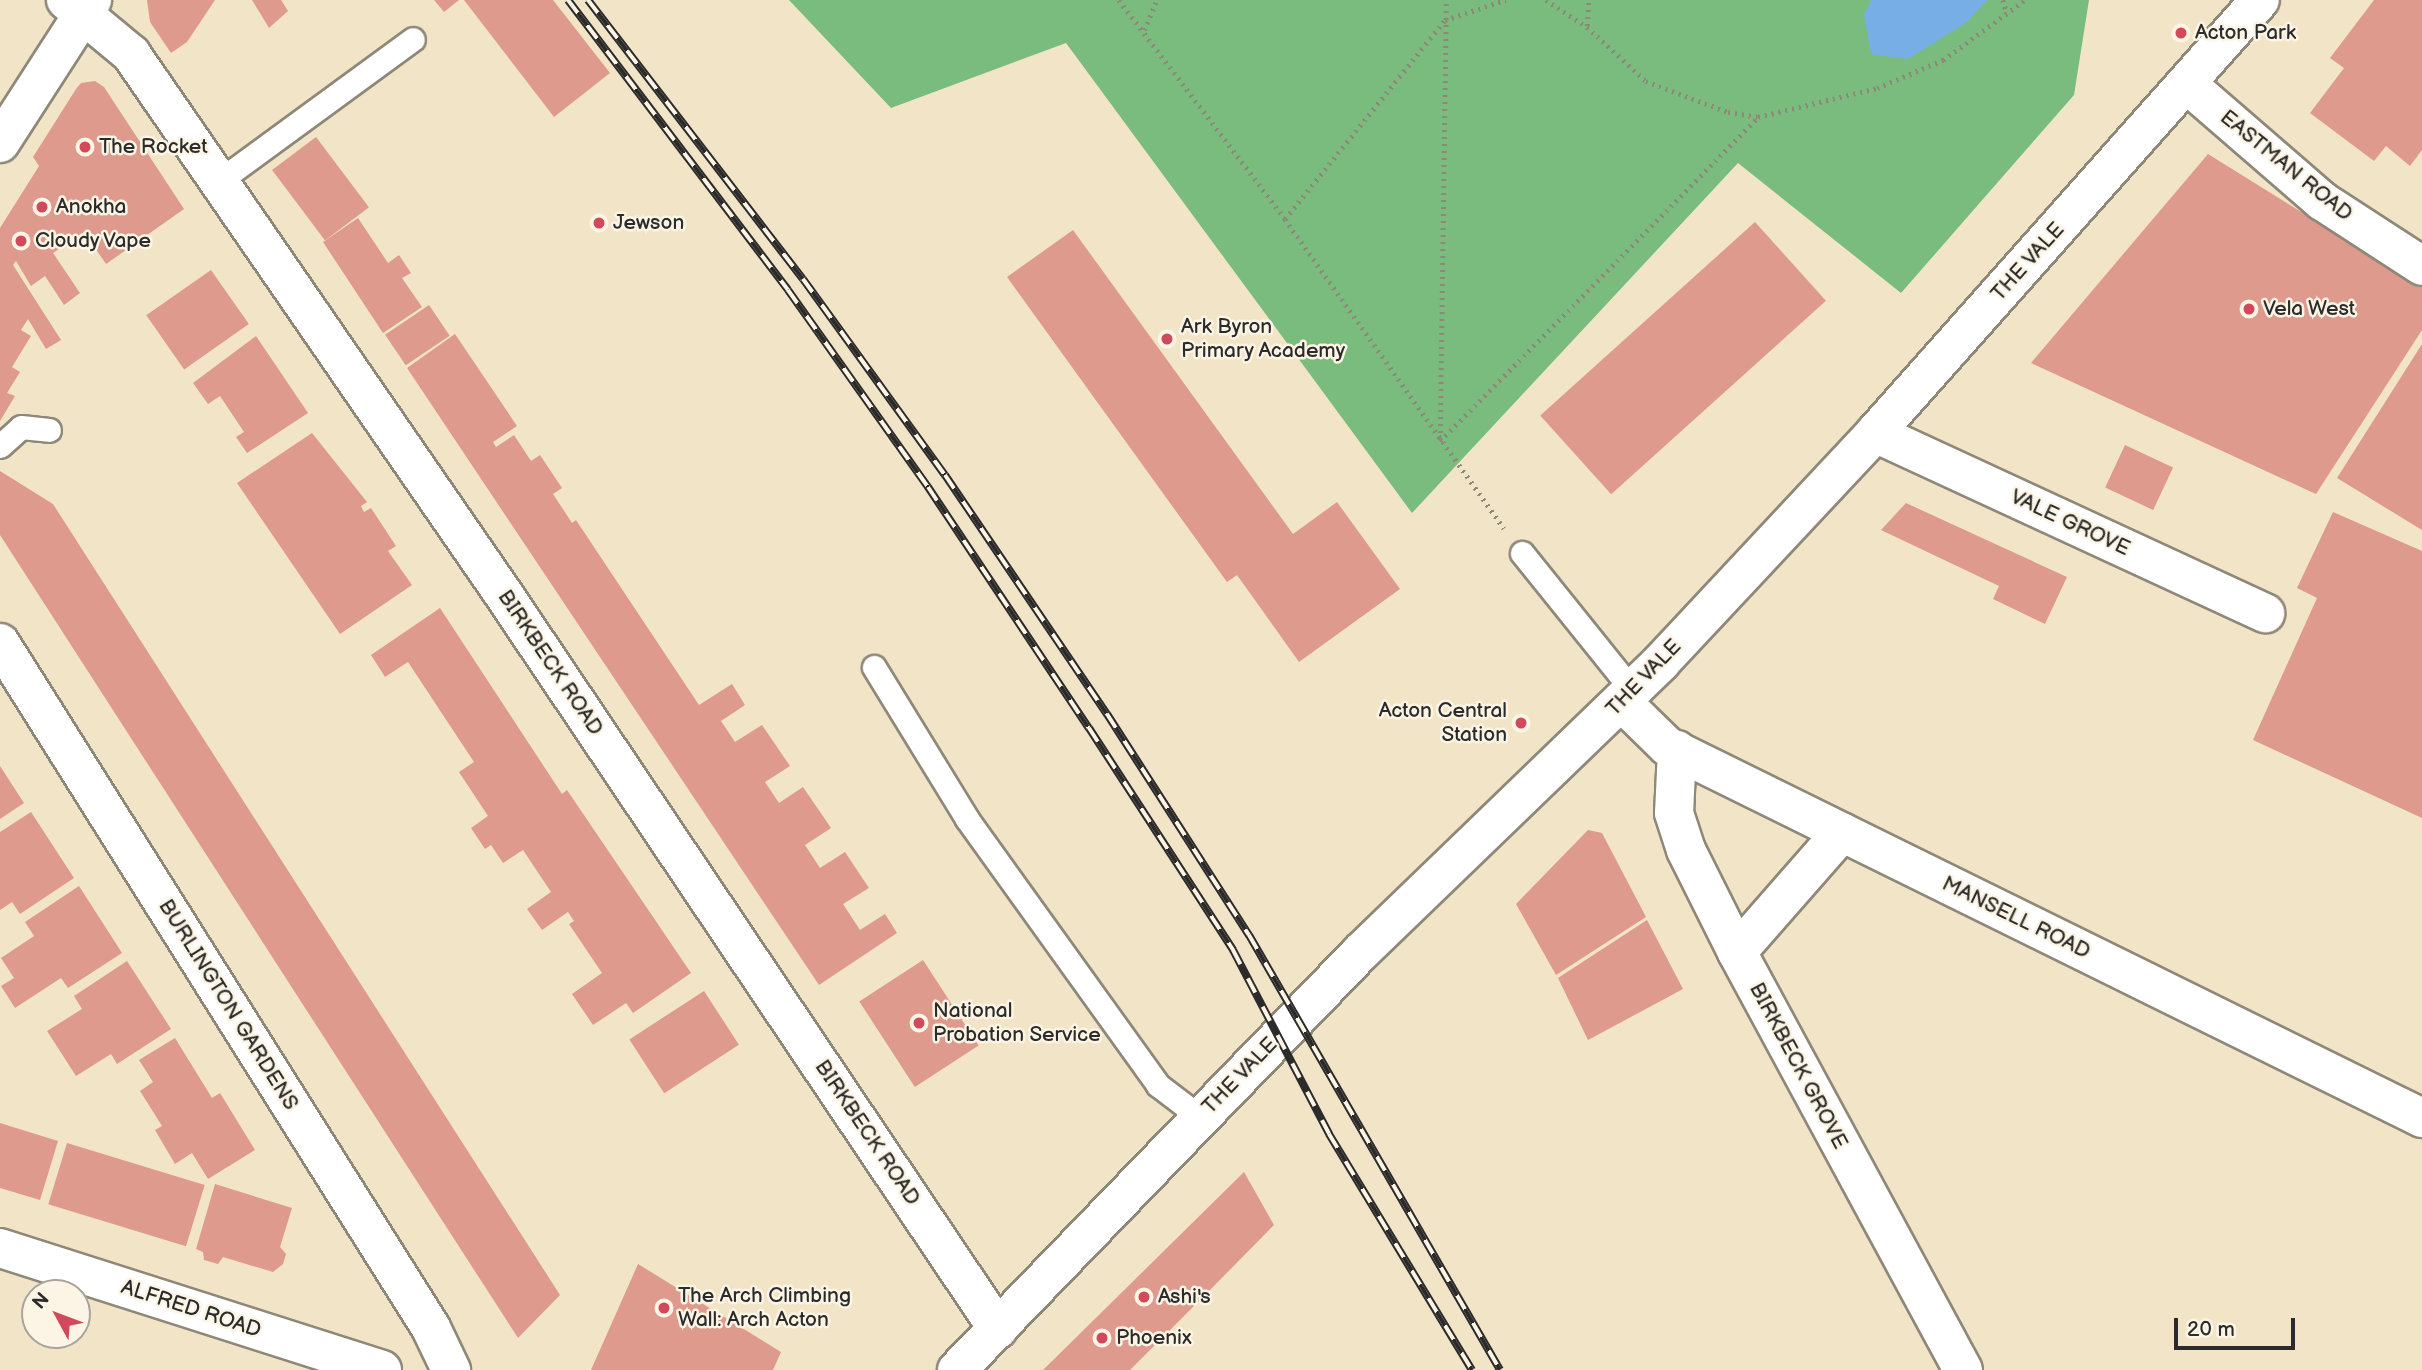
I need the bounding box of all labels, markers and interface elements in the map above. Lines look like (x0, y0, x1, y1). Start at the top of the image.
place label: Acton Park (2195, 20, 2296, 46)
marker: Acton Park (2173, 25, 2189, 41)
street label: EASTMAN ROAD (2215, 105, 2357, 227)
place label: The Rocket (99, 134, 208, 160)
marker: The Rocket (77, 139, 93, 155)
place label: Anokha (56, 194, 126, 220)
marker: Anokha (34, 199, 50, 215)
place label: Jewson (613, 210, 684, 236)
marker: Jewson (591, 215, 607, 231)
street label: THE VALE (1986, 217, 2070, 307)
place label: Cloudy Vape (35, 228, 153, 254)
marker: Cloudy Vape (13, 233, 29, 249)
place label: Vela West (2263, 296, 2356, 322)
marker: Vela West (2241, 301, 2257, 317)
place label: Ark Byron Primary Academy (1181, 314, 1347, 364)
marker: Ark Byron Primary Academy (1159, 331, 1175, 347)
street label: VALE GROVE (2006, 484, 2134, 562)
street label: BIRKBECK ROAD (492, 586, 608, 740)
street label: THE VALE (1601, 634, 1687, 722)
place label: Acton Central Station (1379, 698, 1507, 748)
marker: Acton Central Station (1513, 715, 1529, 731)
street label: MANSELL ROAD (1938, 871, 2094, 965)
street label: BURLINGTON GARDENS (153, 895, 303, 1115)
street label: BIRKBECK GROVE (1744, 979, 1852, 1153)
place label: National Probation Service (933, 998, 1101, 1048)
marker: National Probation Service (911, 1015, 927, 1031)
street label: THE VALE (1197, 1032, 1283, 1120)
street label: BIRKBECK ROAD (809, 1056, 925, 1210)
street label: ALFRED ROAD (118, 1275, 264, 1343)
north arrow (21, 1279, 91, 1349)
place label: The Arch Climbing Wall: Arch Acton (678, 1283, 851, 1333)
place label: Ashi's (1158, 1284, 1211, 1310)
text: N (28, 1288, 55, 1314)
marker: Ashi's (1136, 1289, 1152, 1305)
marker: The Arch Climbing Wall: Arch Acton (656, 1300, 672, 1316)
scale bar (2177, 1304, 2298, 1348)
text: 20 m (2187, 1317, 2235, 1342)
place label: Phoenix (1116, 1325, 1192, 1351)
marker: Phoenix (1094, 1330, 1110, 1346)

